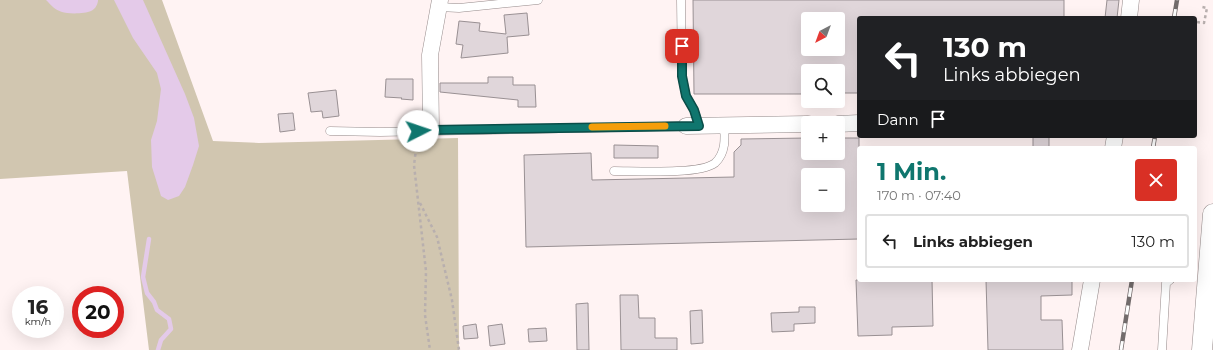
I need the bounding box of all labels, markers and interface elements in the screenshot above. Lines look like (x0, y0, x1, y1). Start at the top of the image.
north arrow (801, 12, 845, 56)
map controls (801, 12, 845, 212)
pin (665, 29, 699, 63)
text: 130 m (943, 30, 1027, 64)
icon: left (877, 32, 929, 84)
icon: arrive (671, 35, 693, 57)
button: search (801, 64, 845, 108)
text: Links abbiegen (943, 64, 1081, 86)
icon: arrive (927, 108, 949, 130)
position arrow (397, 110, 439, 152)
text: Dann (877, 110, 919, 129)
button: + (801, 116, 845, 160)
text: 1 Min. (877, 157, 946, 186)
button: close (1135, 159, 1177, 201)
button: − (801, 168, 845, 212)
text: 170 m · 07:40 (877, 187, 961, 203)
icon: left (879, 230, 901, 252)
text: Links abbiegen (913, 232, 1033, 251)
text: 130 m (1131, 232, 1175, 251)
speed limit sign: 20 (72, 286, 124, 338)
text: 16 (28, 295, 48, 319)
text: km/h (25, 315, 51, 328)

